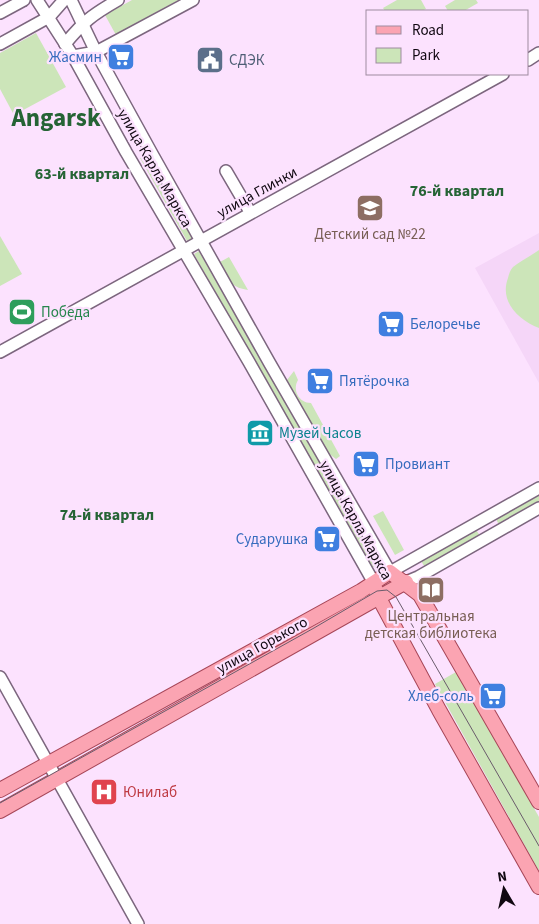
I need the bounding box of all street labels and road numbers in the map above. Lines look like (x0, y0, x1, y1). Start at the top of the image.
street label: улица Карла Маркса (112, 105, 197, 231)
street label: улица Глинки (213, 162, 301, 223)
street label: улица Карла Маркса (314, 457, 397, 584)
street label: улица Горького (213, 612, 311, 679)

